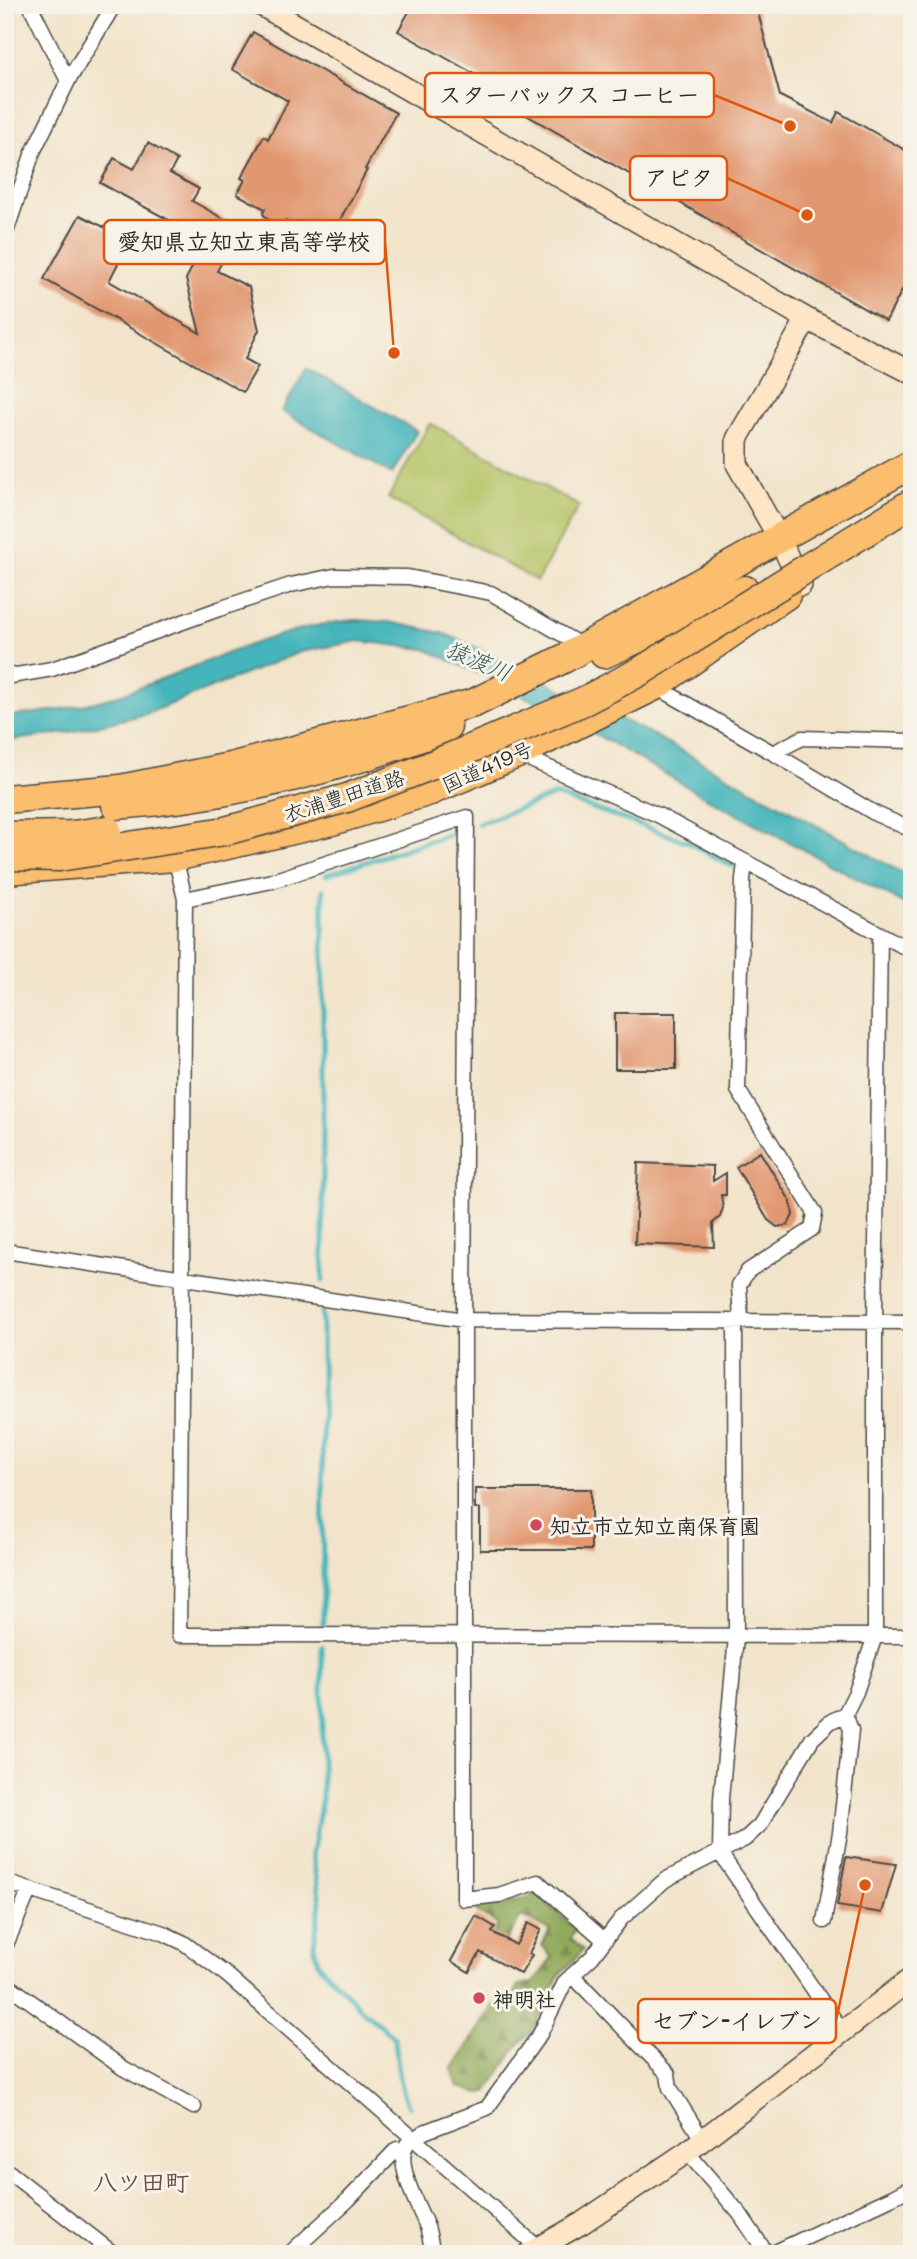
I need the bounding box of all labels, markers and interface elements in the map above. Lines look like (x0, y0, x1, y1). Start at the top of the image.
callout: スターバックス コーヒー (425, 73, 714, 117)
text: スターバックス コーヒー (439, 79, 699, 109)
callout: アピタ (630, 156, 727, 200)
text: アピタ (645, 162, 714, 192)
callout: 愛知県立知立東高等学校 (104, 220, 385, 264)
text: 愛知県立知立東高等学校 (118, 226, 371, 256)
water label: 猿渡川 (441, 633, 517, 687)
street label: 国道419号 (437, 734, 537, 798)
street label: 衣浦豊田道路 (280, 763, 408, 827)
place label: 知立市立知立南保育園 (550, 1512, 760, 1539)
marker: 知立市立知立南保育園 (528, 1517, 544, 1533)
place label: 神明社 (493, 1985, 556, 2012)
marker: 神明社 (471, 1990, 487, 2006)
callout: セブン-イレブン (638, 1999, 836, 2043)
text: セブン-イレブン (652, 2005, 822, 2035)
district label: 八ツ田町 (93, 2166, 189, 2197)

